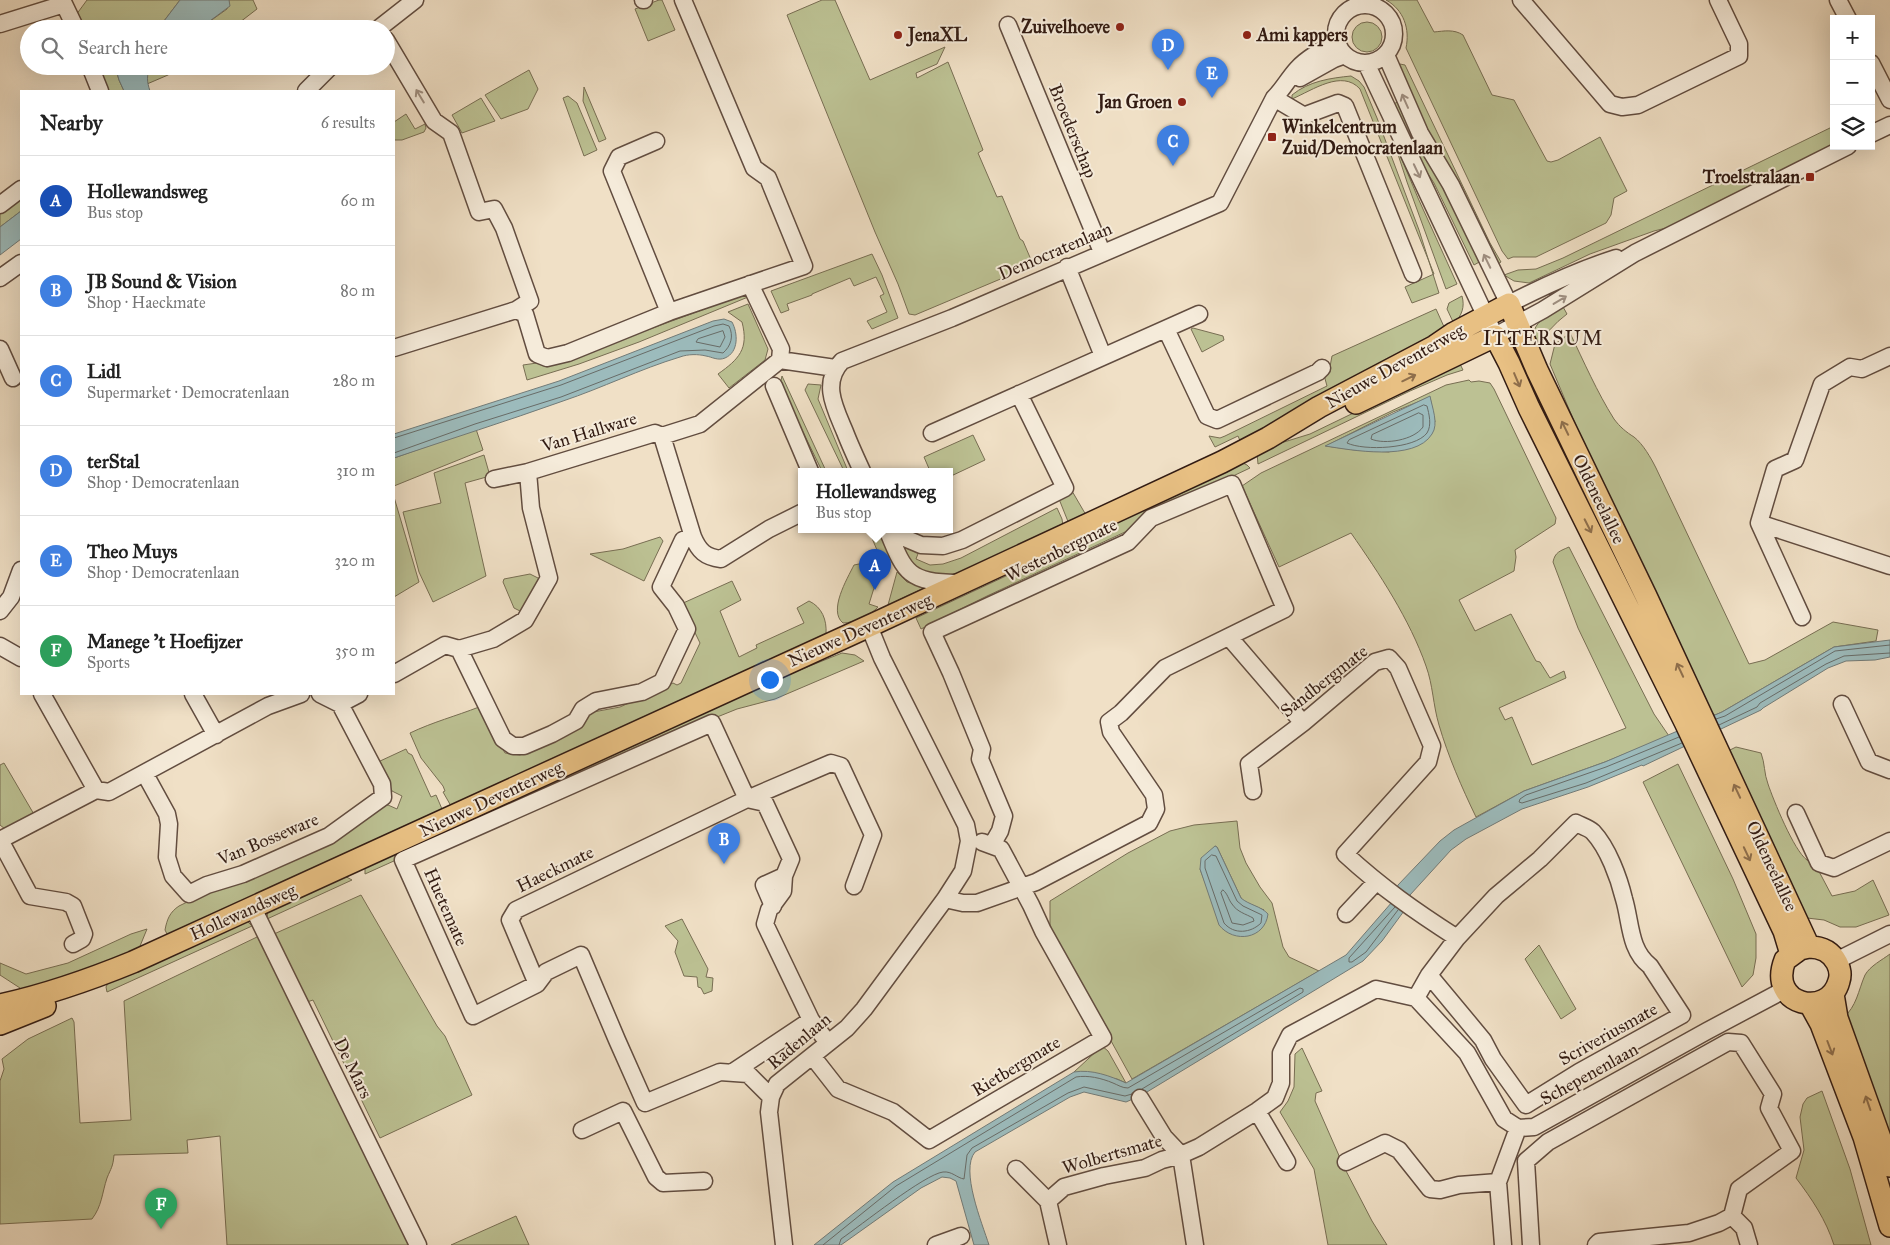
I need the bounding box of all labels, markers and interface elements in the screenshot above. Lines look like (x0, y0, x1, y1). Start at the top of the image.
map controls (1830, 15, 1875, 150)
button: + (1830, 15, 1875, 60)
place label: Zuivelhoeve (1021, 16, 1110, 38)
search box (20, 20, 395, 75)
marker: Zuivelhoeve (1114, 21, 1126, 33)
place label: JenaXL (906, 24, 968, 47)
place label: Ami kappers (1256, 24, 1348, 47)
marker: JenaXL (892, 29, 904, 41)
pin: D (1152, 29, 1184, 70)
marker: Ami kappers (1241, 29, 1253, 41)
icon: search (38, 34, 66, 62)
text: Search here (78, 36, 168, 59)
pin: E (1196, 57, 1228, 98)
button: − (1830, 60, 1875, 105)
street label: Broederschap (1044, 81, 1102, 181)
one-way arrow (415, 89, 425, 104)
place label: Jan Groen (1096, 91, 1172, 114)
one-way arrow (1400, 94, 1410, 109)
marker: Jan Groen (1176, 96, 1188, 108)
button: layers (1830, 105, 1875, 150)
text: Nearby (40, 110, 103, 136)
text: 6 results (321, 113, 375, 132)
place label: Winkelcentrum Zuid/Democratenlaan (1282, 116, 1443, 159)
pin: C (1157, 125, 1189, 166)
marker: Winkelcentrum Zuid/Democratenlaan (1266, 131, 1278, 143)
one-way arrow (1412, 163, 1422, 178)
place label: Troelstralaan (1702, 166, 1800, 188)
marker: Troelstralaan (1804, 171, 1816, 183)
text: Hollewandsweg (87, 180, 207, 203)
text: A (51, 191, 61, 210)
text: 60 m (341, 191, 375, 210)
text: Bus stop (87, 203, 143, 222)
street label: Democratenlaan (995, 217, 1115, 285)
one-way arrow (1482, 254, 1492, 269)
text: JB Sound & Vision (87, 270, 237, 293)
text: B (51, 281, 61, 300)
text: 80 m (340, 281, 375, 300)
text: Shop · Haeckmate (87, 293, 206, 312)
one-way arrow (1553, 294, 1567, 304)
street label: Nieuwe Deventerweg (1322, 318, 1469, 414)
district label: ITTERSUM (1483, 326, 1603, 350)
text: Lidl (87, 360, 121, 383)
text: C (51, 371, 61, 390)
text: 280 m (332, 371, 375, 390)
one-way arrow (1512, 372, 1522, 387)
one-way arrow (1401, 373, 1416, 382)
text: Supermarket · Democratenlaan (87, 383, 289, 402)
street label: Van Hallware (538, 407, 639, 457)
one-way arrow (1560, 421, 1570, 436)
text: terStal (87, 450, 140, 473)
street label: Oldeneelallee (1568, 451, 1630, 547)
text: D (50, 461, 62, 480)
text: 310 m (336, 461, 375, 480)
popup (798, 468, 953, 533)
text: Shop · Democratenlaan (87, 473, 239, 492)
text: Hollewandsweg (815, 480, 936, 503)
text: Bus stop (815, 503, 871, 522)
street label: Westenbergmate (1001, 513, 1121, 588)
one-way arrow (1584, 518, 1593, 533)
text: Theo Muys (87, 540, 177, 563)
pin: A (859, 549, 891, 590)
text: E (50, 551, 62, 570)
text: 320 m (335, 551, 375, 570)
text: Shop · Democratenlaan (87, 563, 239, 582)
street label: Nieuwe Deventerweg (784, 588, 936, 673)
text: Manege 't Hoefijzer (87, 630, 243, 653)
street label: Sandbergmate (1276, 640, 1373, 723)
text: F (51, 641, 61, 660)
text: 350 m (335, 641, 375, 660)
text: Sports (87, 653, 130, 672)
one-way arrow (1675, 663, 1685, 678)
your location (757, 667, 783, 693)
street label: Nieuwe Deventerweg (416, 756, 567, 843)
one-way arrow (1732, 784, 1742, 799)
street label: Van Bosseware (213, 808, 322, 871)
street label: Oldeneelallee (1742, 817, 1802, 915)
pin: B (708, 823, 740, 864)
street label: Haeckmate (513, 841, 597, 897)
one-way arrow (1743, 846, 1752, 861)
street label: Huetemate (419, 865, 473, 949)
street label: Hollewandsweg (187, 879, 300, 946)
street label: Scriveriusmate (1555, 998, 1661, 1070)
street label: Radenlaan (763, 1008, 836, 1074)
street label: Rietbergmate (968, 1031, 1065, 1102)
street label: De Mars (329, 1034, 377, 1102)
street label: Schepenenlaan (1536, 1038, 1642, 1110)
one-way arrow (1826, 1040, 1835, 1055)
one-way arrow (1863, 1096, 1872, 1112)
street label: Wolbertsmate (1060, 1129, 1164, 1179)
pin: F (145, 1188, 177, 1229)

